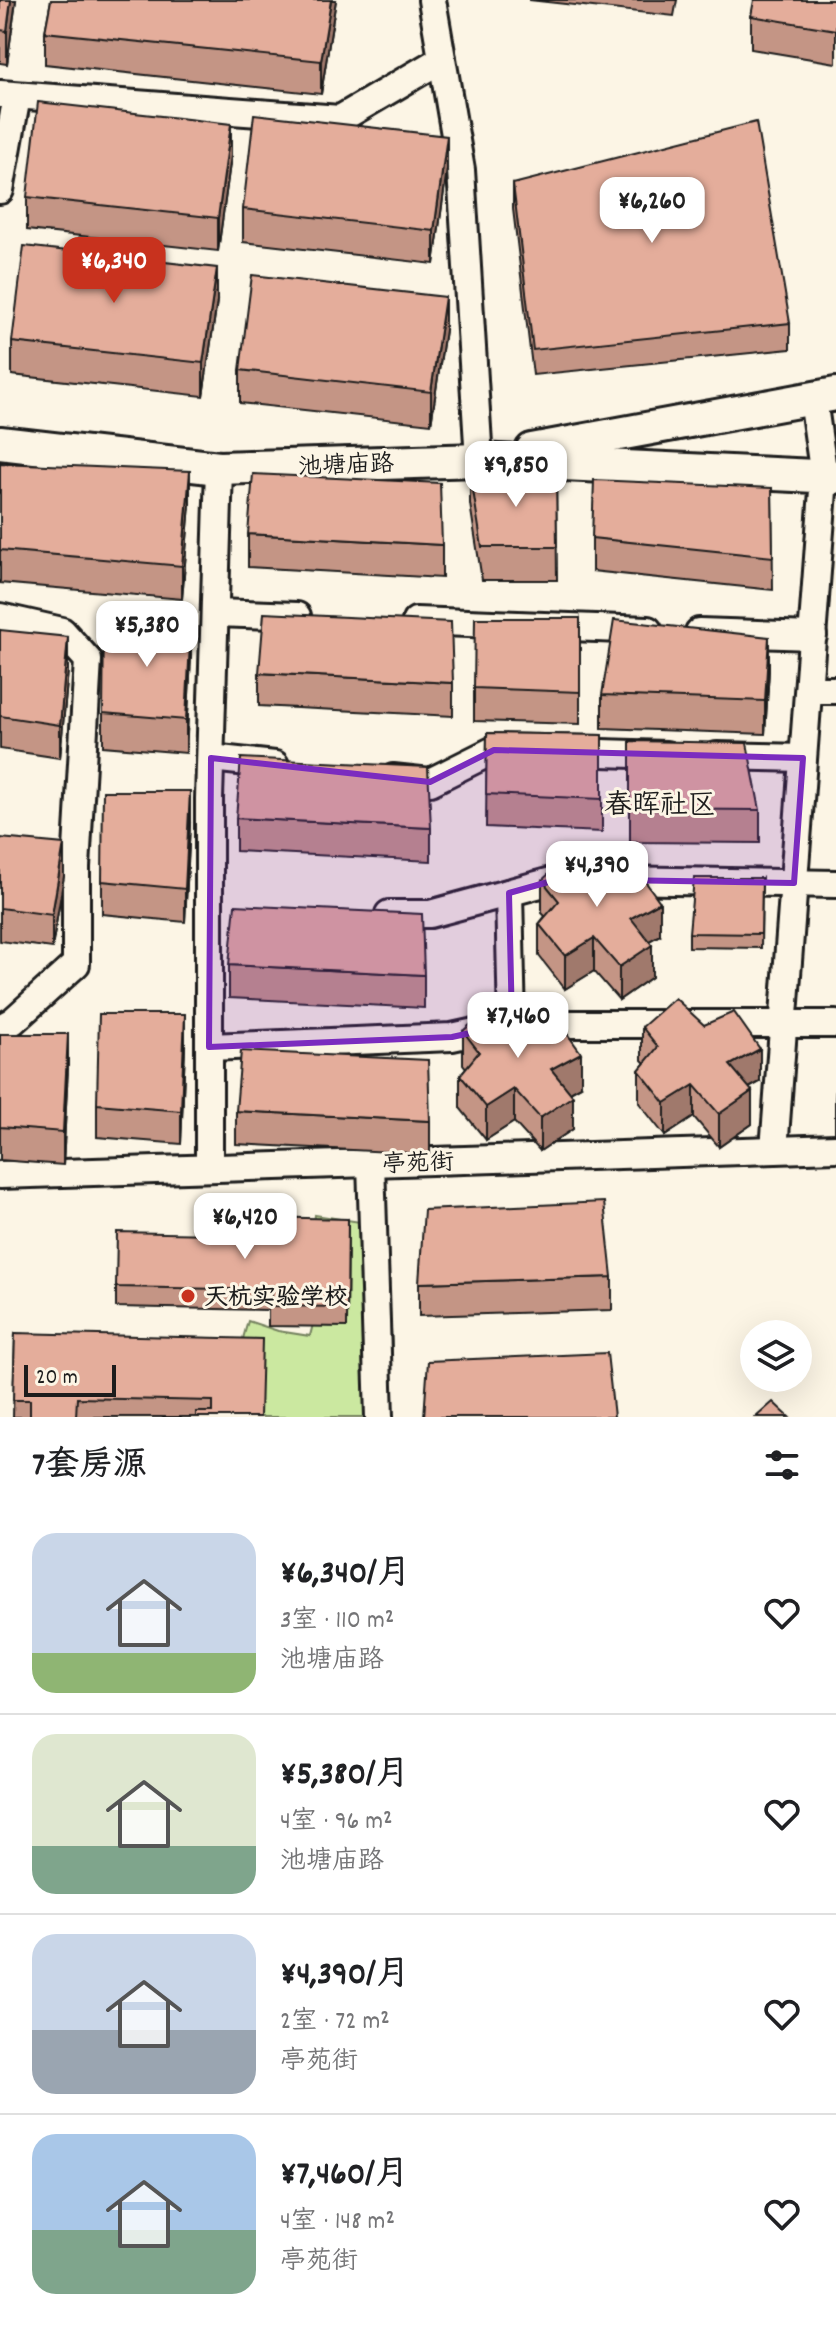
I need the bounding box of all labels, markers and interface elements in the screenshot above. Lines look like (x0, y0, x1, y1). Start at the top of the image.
pin: ¥6,260 (587, 177, 717, 245)
text: ¥6,260 (618, 184, 686, 221)
pin: ¥6,340 (49, 237, 179, 305)
text: ¥6,340 (81, 244, 147, 281)
pin: ¥9,850 (451, 441, 581, 509)
street label: 池塘庙路 (298, 448, 395, 486)
text: ¥9,850 (483, 448, 549, 485)
pin: ¥5,380 (82, 601, 212, 669)
text: ¥5,380 (114, 608, 180, 645)
district label: 春晖社区 (604, 788, 716, 828)
pin: ¥4,390 (532, 841, 662, 909)
text: ¥4,390 (564, 848, 630, 885)
pin: ¥7,460 (453, 992, 583, 1060)
text: ¥7,460 (485, 999, 551, 1036)
street label: 亭苑街 (382, 1147, 455, 1183)
pin: ¥6,420 (180, 1193, 310, 1261)
text: ¥6,420 (212, 1200, 278, 1237)
place label: 天杭实验学校 (204, 1282, 348, 1316)
marker: 天杭实验学校 (179, 1287, 197, 1305)
map controls (740, 1320, 812, 1392)
button: layers (740, 1320, 812, 1392)
scale bar (24, 1361, 116, 1397)
text: 20 m (36, 1363, 78, 1394)
text: 7套房源 (32, 1443, 147, 1492)
icon: filters (760, 1443, 804, 1487)
text: ¥6,340/月 (280, 1551, 411, 1600)
icon: home (96, 1565, 192, 1661)
icon: heart (760, 1591, 804, 1635)
text: 3室 · 110 m² (280, 1603, 394, 1640)
text: 池塘庙路 (280, 1643, 384, 1680)
text: ¥5,380/月 (280, 1752, 410, 1801)
icon: home (96, 1766, 192, 1862)
icon: heart (760, 1792, 804, 1836)
text: 4室 · 96 m² (280, 1804, 393, 1841)
text: 池塘庙路 (280, 1844, 384, 1881)
text: ¥4,390/月 (280, 1952, 410, 2001)
icon: home (96, 1966, 192, 2062)
icon: heart (760, 1992, 804, 2036)
text: 2室 · 72 m² (280, 2004, 390, 2041)
text: 亭苑街 (280, 2044, 358, 2081)
text: ¥7,460/月 (280, 2152, 409, 2201)
icon: home (96, 2166, 192, 2262)
icon: heart (760, 2192, 804, 2236)
text: 4室 · 148 m² (280, 2204, 395, 2241)
text: 亭苑街 (280, 2244, 358, 2281)

